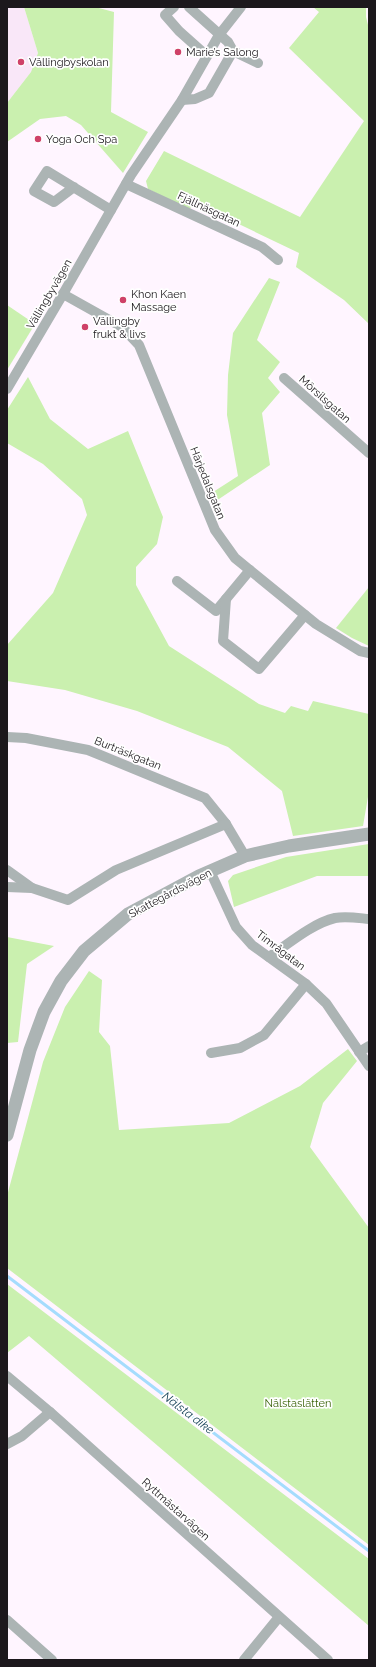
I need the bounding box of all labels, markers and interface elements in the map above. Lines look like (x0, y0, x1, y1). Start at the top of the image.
place label: Marie’s Salong (186, 46, 259, 59)
marker: Marie’s Salong (173, 47, 183, 57)
place label: Vällingbyskolan (29, 56, 109, 69)
marker: Vällingbyskolan (16, 57, 26, 67)
place label: Yoga Och Spa (46, 133, 117, 146)
marker: Yoga Och Spa (33, 134, 43, 144)
street label: Fjällnäsgatan (175, 189, 242, 230)
street label: Vällingbyvägen (24, 257, 75, 331)
place label: Khon Kaen Massage (131, 288, 186, 314)
marker: Khon Kaen Massage (118, 295, 128, 305)
place label: Vällingby frukt & livs (93, 315, 146, 341)
marker: Vällingby frukt & livs (80, 322, 90, 332)
street label: Mörsilsgatan (296, 373, 353, 426)
street label: Härjedalsgatan (187, 445, 228, 521)
street label: Burträskgatan (92, 734, 163, 773)
street label: Skattegårdsvägen (127, 866, 214, 921)
street label: Timrågatan (254, 928, 308, 973)
water label: Nälsta dike (159, 1389, 217, 1437)
park label: Nälstaslätten (265, 1397, 331, 1410)
street label: Ryttmästarvägen (139, 1475, 212, 1543)

